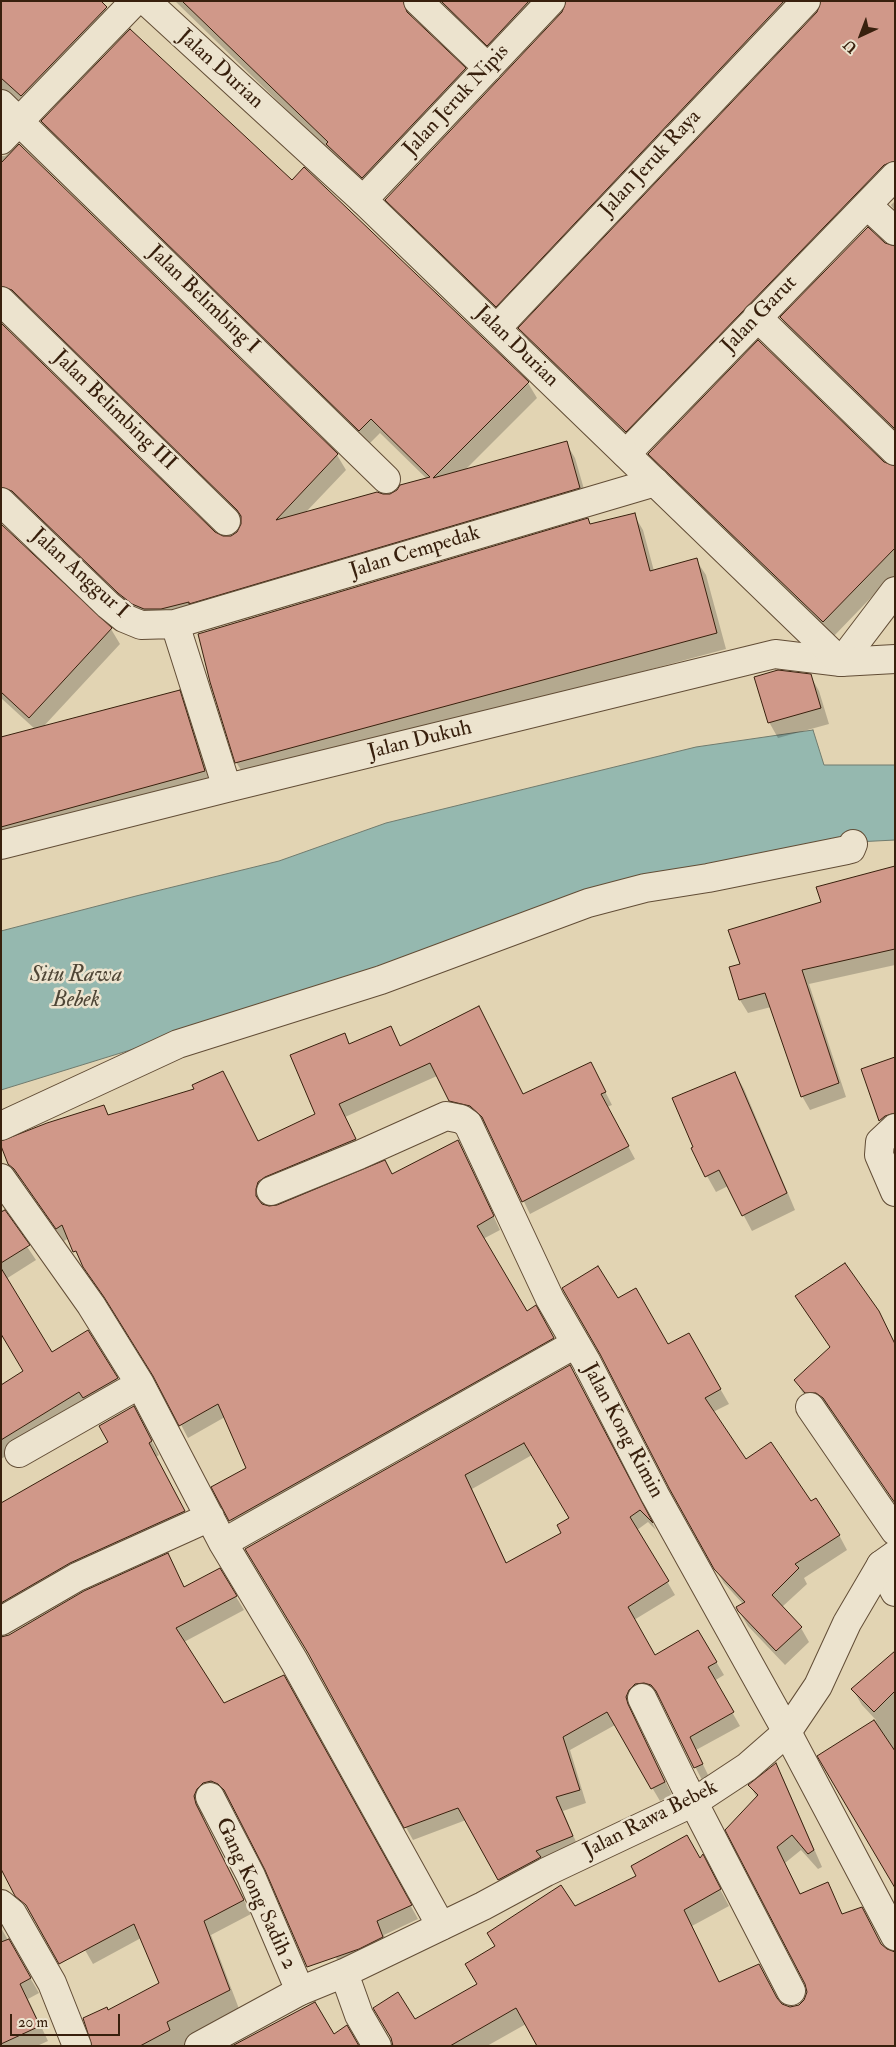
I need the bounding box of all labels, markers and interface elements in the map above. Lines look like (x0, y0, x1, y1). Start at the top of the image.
north arrow (836, 10, 886, 60)
street label: Jalan Durian (172, 25, 268, 115)
text: U (840, 36, 861, 57)
street label: Jalan Jeruk Nipis (399, 40, 515, 162)
street label: Jalan Jeruk Raya (595, 105, 707, 223)
street label: Jalan Belimbing I (142, 240, 264, 360)
street label: Jalan Garut (717, 271, 803, 359)
street label: Jalan Durian (469, 301, 563, 393)
street label: Jalan Belimbing III (47, 345, 181, 477)
street label: Jalan Cempedak (347, 521, 483, 585)
street label: Jalan Anggur I (25, 524, 133, 624)
street label: Jalan Dukuh (366, 716, 474, 766)
water label: Situ Rawa Bebek (30, 963, 122, 1014)
street label: Jalan Kong Rimin (576, 1359, 668, 1503)
street label: Jalan Rawa Bebek (580, 1775, 722, 1865)
street label: Gang Kong Sadih 2 (209, 1814, 301, 1974)
scale bar (12, 2004, 122, 2036)
text: 20 m (18, 2013, 48, 2032)

